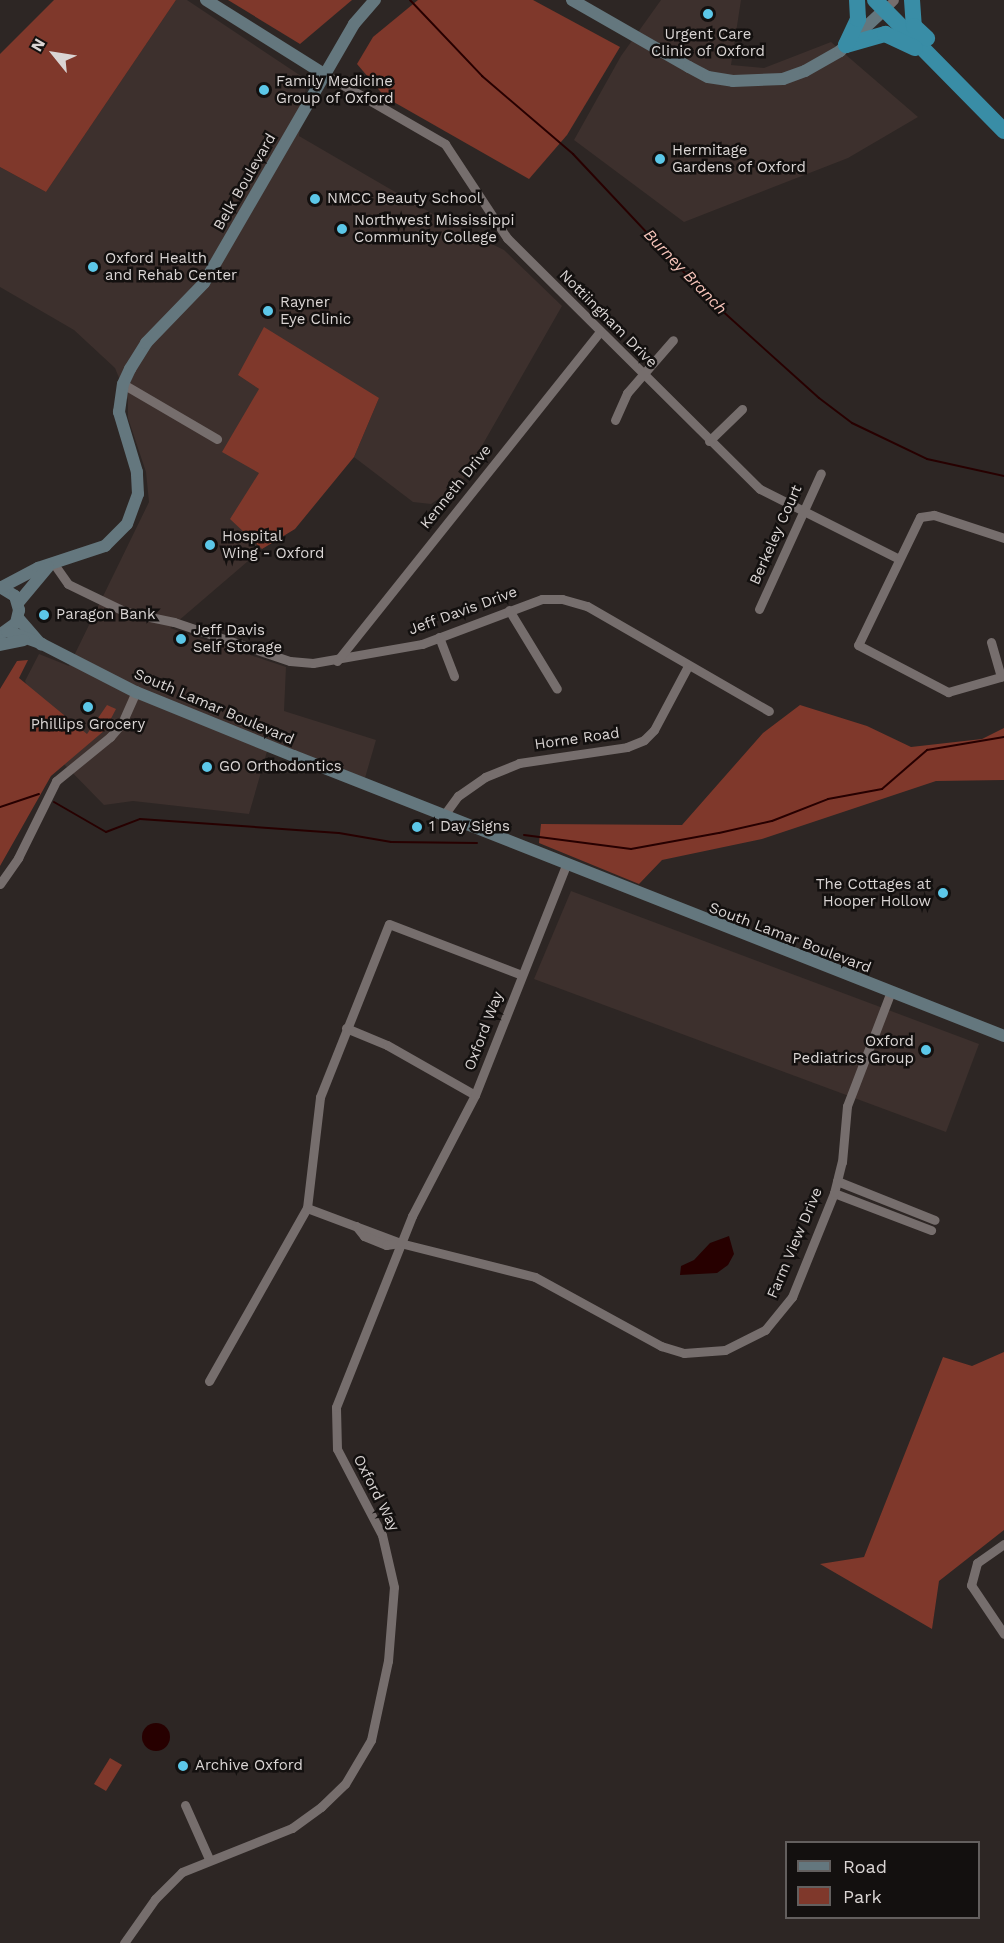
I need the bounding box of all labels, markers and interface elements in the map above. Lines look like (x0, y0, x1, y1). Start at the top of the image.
marker: Urgent Care Clinic of Oxford (699, 5, 717, 23)
north arrow (24, 24, 84, 84)
place label: Urgent Care Clinic of Oxford (651, 25, 765, 60)
text: N (27, 35, 49, 55)
place label: Family Medicine Group of Oxford (276, 72, 394, 107)
marker: Family Medicine Group of Oxford (257, 83, 271, 97)
street label: Belk Boulevard (210, 130, 280, 234)
place label: Hermitage Gardens of Oxford (672, 141, 806, 176)
marker: Hermitage Gardens of Oxford (653, 152, 667, 166)
place label: NMCC Beauty School (327, 190, 482, 208)
marker: NMCC Beauty School (308, 192, 322, 206)
place label: Northwest Mississippi Community College (354, 211, 514, 246)
marker: Northwest Mississippi Community College (335, 222, 349, 236)
water label: Burney Branch (639, 225, 731, 319)
place label: Oxford Health and Rehab Center (105, 249, 237, 284)
marker: Oxford Health and Rehab Center (86, 260, 100, 274)
street label: Nottiingham Drive (555, 266, 661, 372)
place label: Rayner Eye Clinic (280, 293, 351, 328)
marker: Rayner Eye Clinic (261, 304, 275, 318)
street label: Kenneth Drive (417, 441, 495, 533)
street label: Berkeley Court (746, 482, 806, 588)
place label: Hospital Wing - Oxford (222, 527, 324, 562)
marker: Hospital Wing - Oxford (203, 538, 217, 552)
street label: Jeff Davis Drive (406, 583, 520, 639)
place label: Paragon Bank (56, 606, 155, 624)
marker: Paragon Bank (37, 608, 51, 622)
place label: Jeff Davis Self Storage (193, 621, 283, 656)
marker: Jeff Davis Self Storage (174, 632, 188, 646)
street label: South Lamar Boulevard (131, 665, 297, 749)
marker: Phillips Grocery (81, 700, 95, 714)
place label: Phillips Grocery (31, 716, 145, 734)
street label: Horne Road (533, 724, 621, 754)
place label: GO Orthodontics (219, 758, 342, 776)
marker: GO Orthodontics (200, 760, 214, 774)
place label: 1 Day Signs (429, 818, 510, 836)
marker: 1 Day Signs (410, 820, 424, 834)
place label: The Cottages at Hooper Hollow (816, 875, 931, 910)
marker: The Cottages at Hooper Hollow (936, 886, 950, 900)
street label: South Lamar Boulevard (706, 899, 874, 977)
street label: Oxford Way (461, 989, 507, 1073)
place label: Oxford Pediatrics Group (793, 1032, 914, 1067)
marker: Oxford Pediatrics Group (919, 1043, 933, 1057)
street label: Farm View Drive (763, 1184, 827, 1302)
street label: Oxford Way (349, 1452, 403, 1534)
place label: Archive Oxford (195, 1757, 303, 1775)
marker: Archive Oxford (176, 1759, 190, 1773)
legend (785, 1841, 980, 1919)
text: Road (843, 1856, 887, 1877)
text: Park (843, 1886, 882, 1907)

